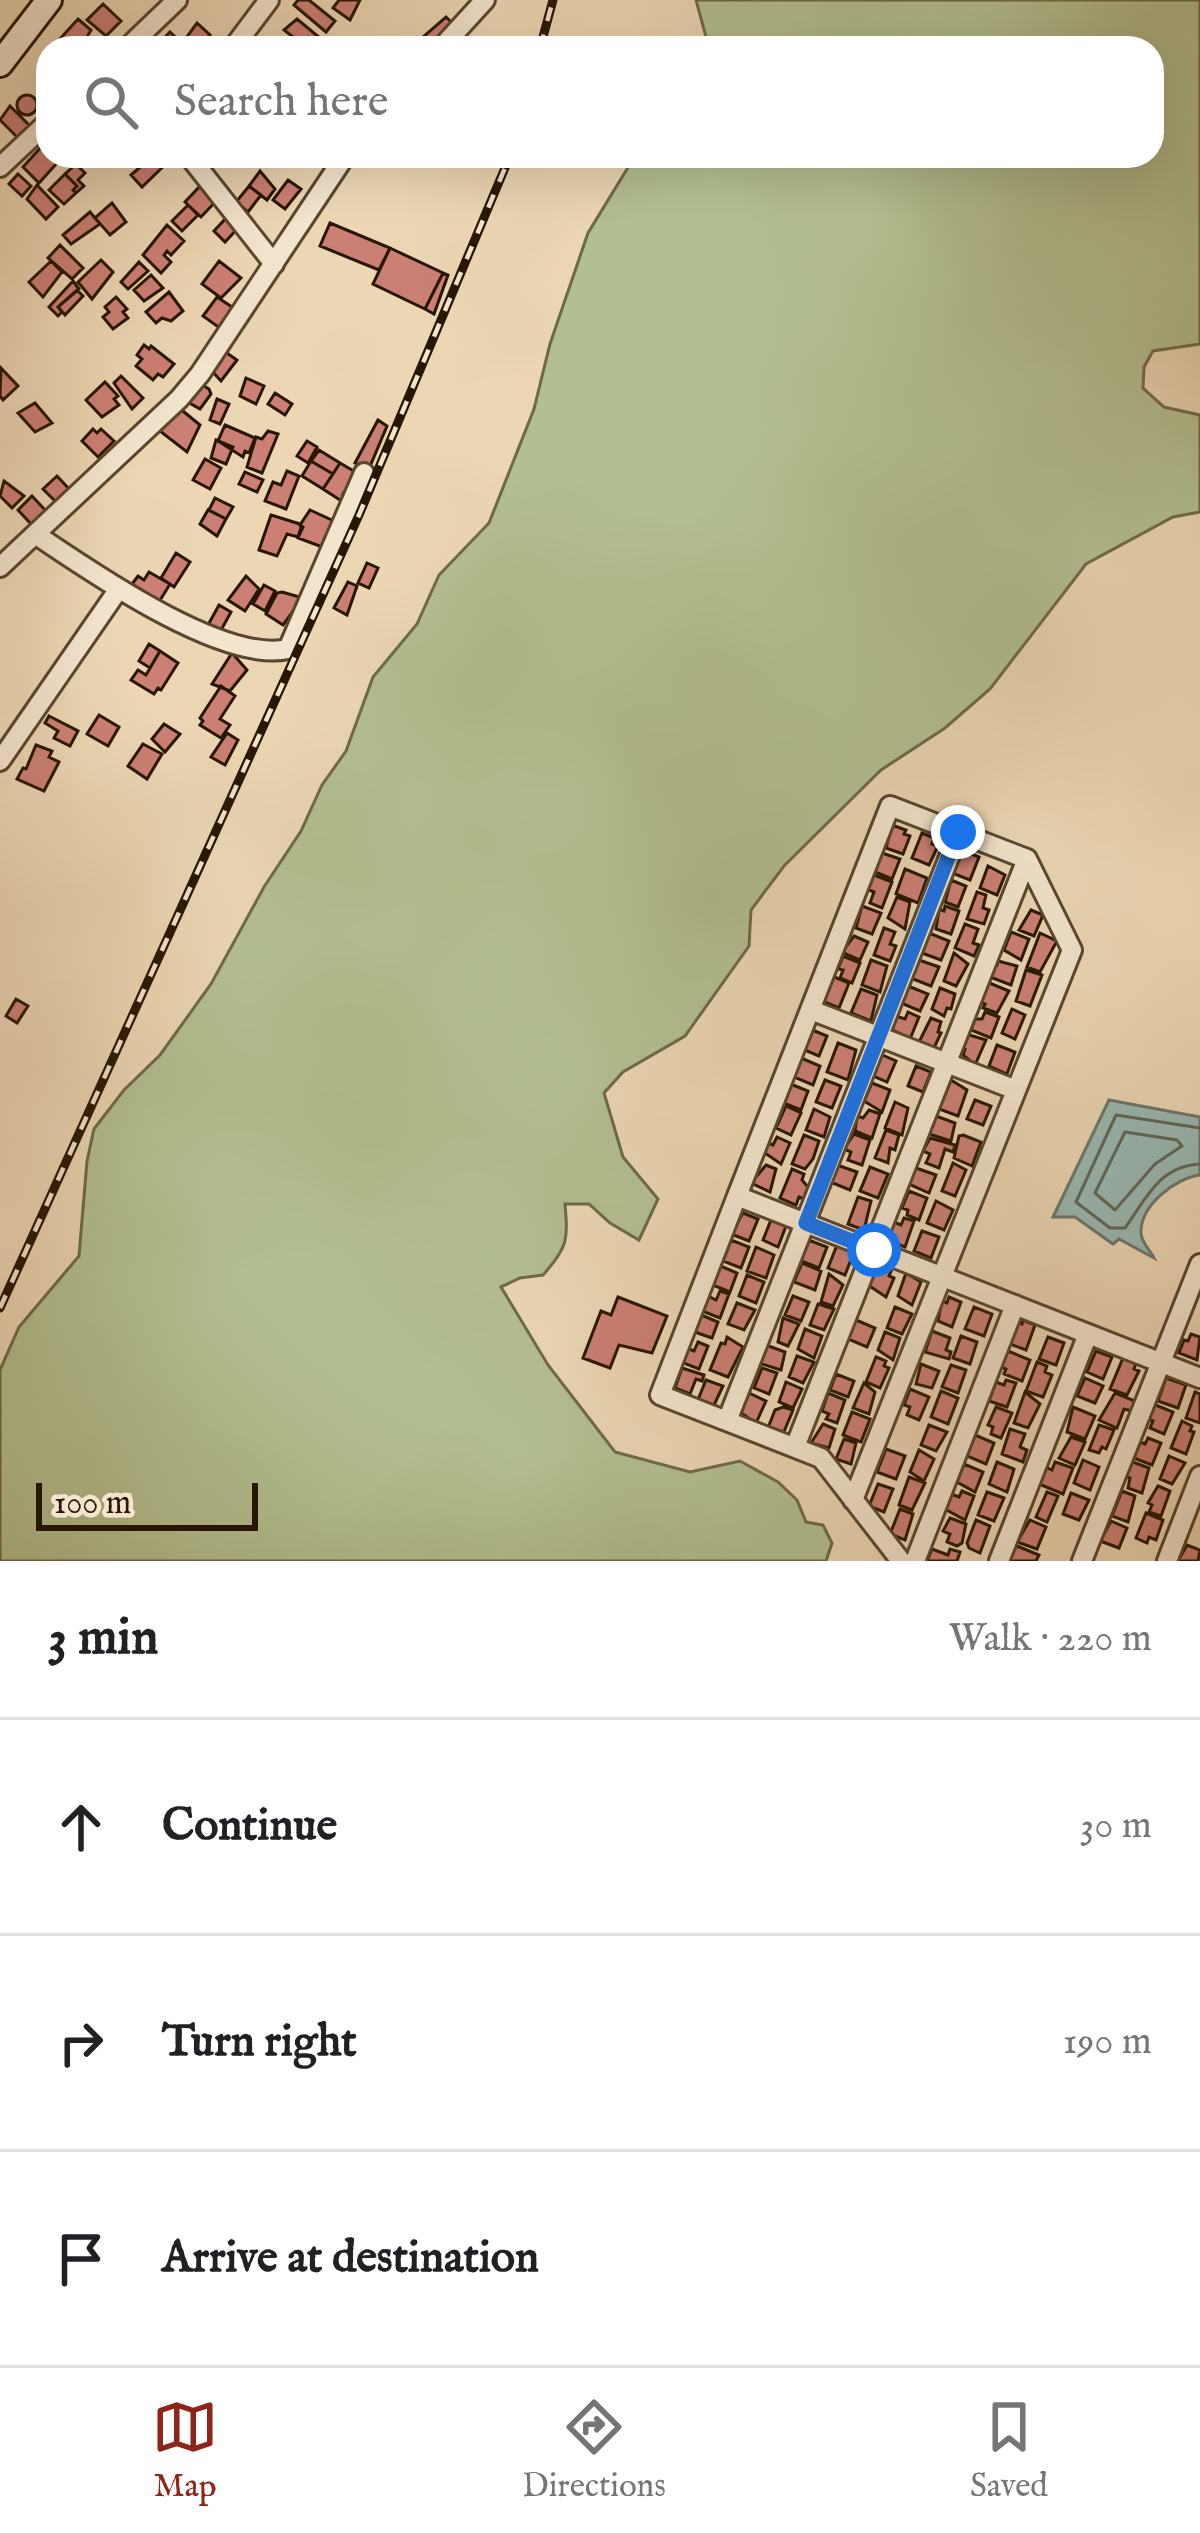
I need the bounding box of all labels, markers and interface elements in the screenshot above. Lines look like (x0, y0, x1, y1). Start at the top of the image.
search box (36, 36, 1164, 168)
icon: search (78, 69, 144, 135)
text: Search here (174, 74, 388, 131)
route end (931, 805, 985, 859)
route start (847, 1223, 901, 1277)
scale bar (36, 1477, 258, 1530)
text: 100 m (54, 1483, 131, 1525)
text: 3 min (48, 1607, 158, 1672)
text: Walk · 220 m (949, 1615, 1152, 1664)
icon: ahead (48, 1794, 114, 1860)
text: Continue (162, 1798, 337, 1855)
text: 30 m (1080, 1802, 1152, 1851)
icon: right (48, 2010, 114, 2076)
text: Turn right (162, 2014, 357, 2071)
text: 190 m (1063, 2018, 1152, 2067)
icon: arrive (48, 2226, 114, 2292)
text: Arrive at destination (162, 2230, 539, 2287)
tab: Map (152, 2394, 218, 2508)
tab: Directions (522, 2394, 666, 2508)
tab: Saved (970, 2394, 1048, 2508)

